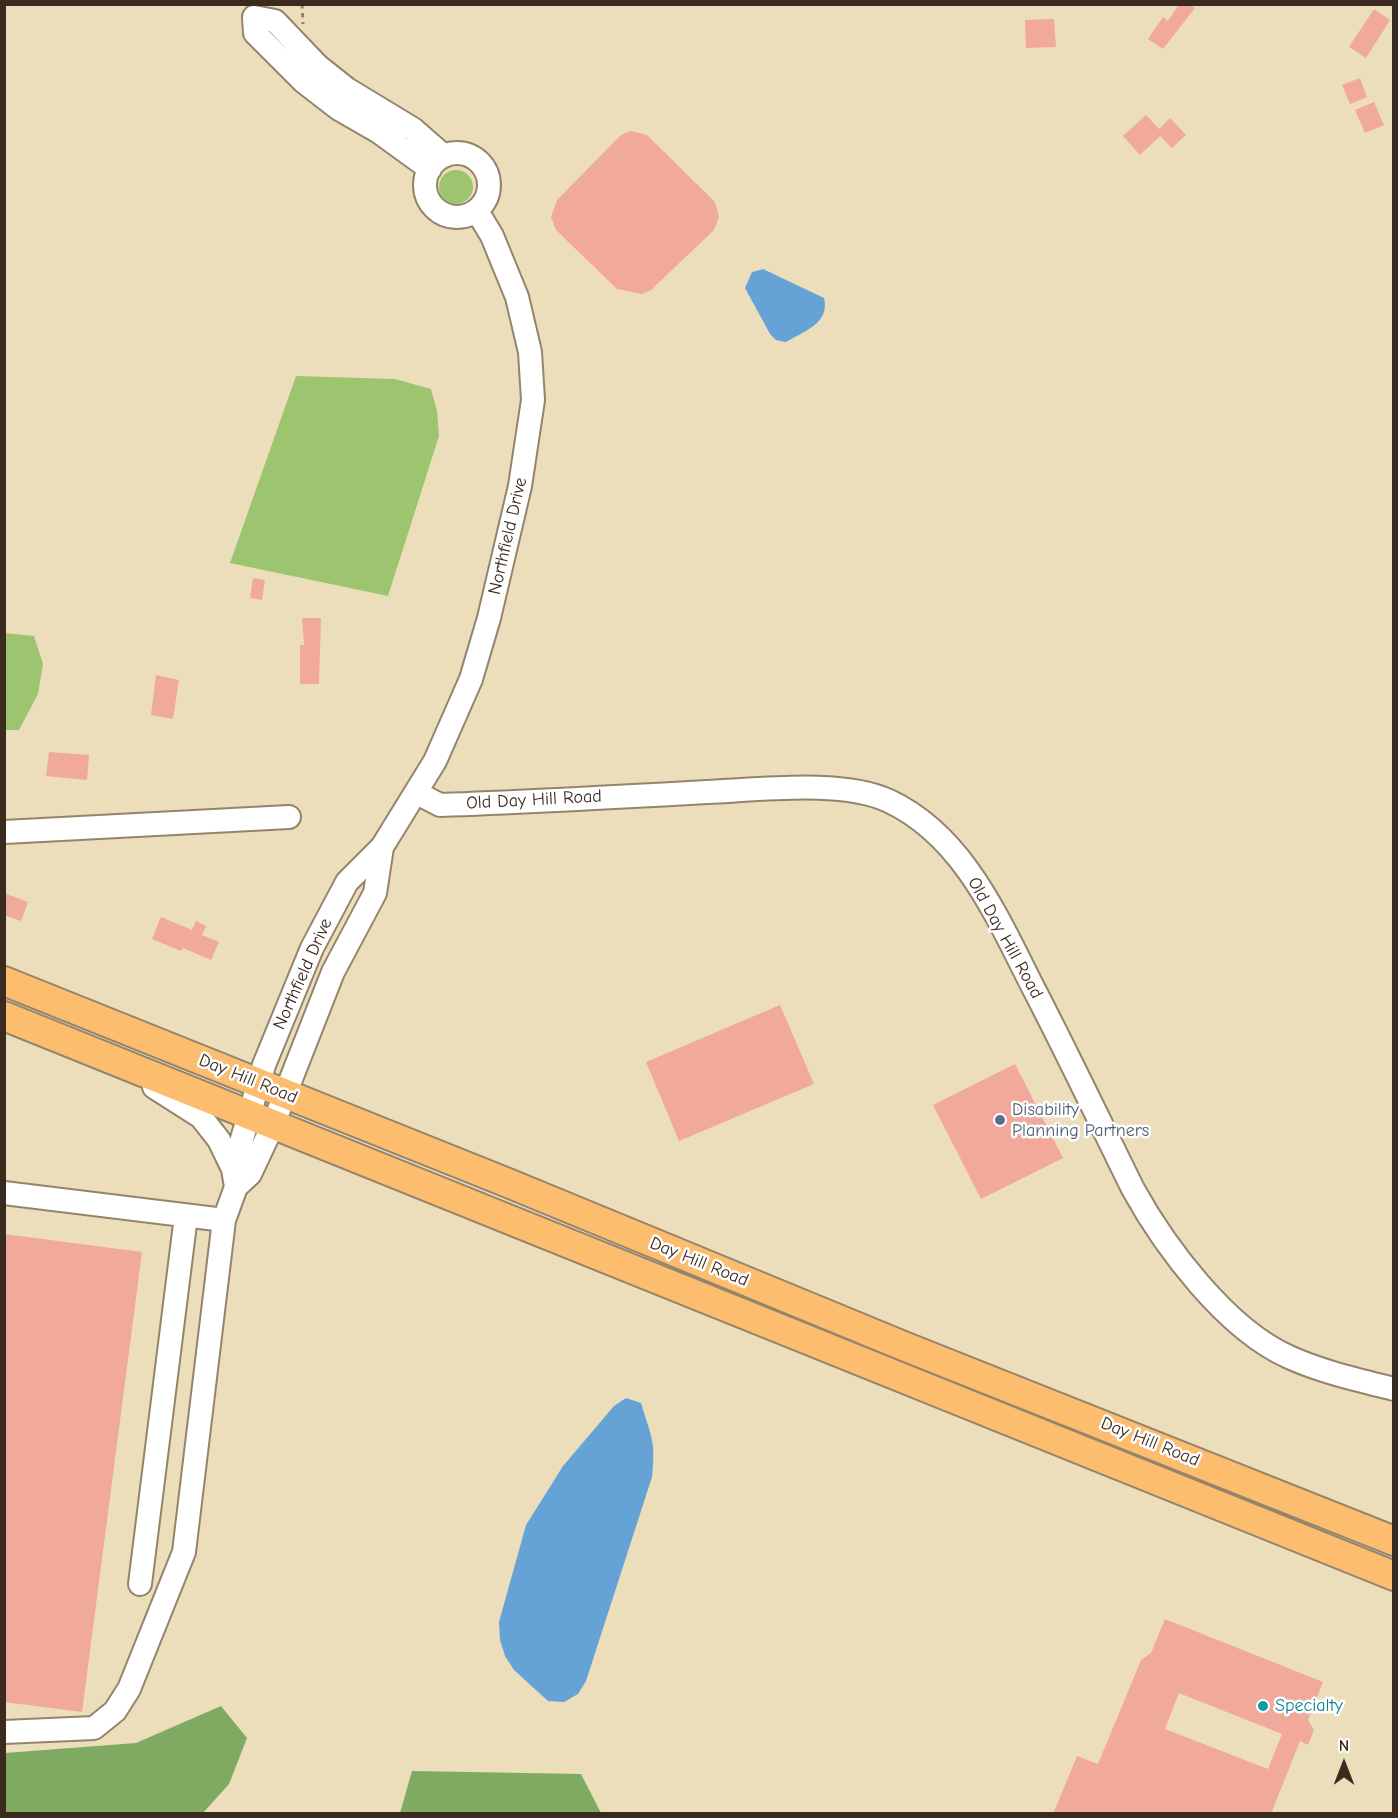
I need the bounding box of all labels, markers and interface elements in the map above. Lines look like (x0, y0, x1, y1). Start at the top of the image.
street label: Northfield Drive (484, 475, 532, 597)
street label: Old Day Hill Road (466, 786, 602, 814)
street label: Old Day Hill Road (963, 873, 1047, 1003)
street label: Northfield Drive (269, 915, 337, 1033)
street label: Day Hill Road (195, 1049, 301, 1109)
place label: Disability Planning Partners (1012, 1099, 1149, 1142)
marker: Disability Planning Partners (993, 1113, 1007, 1127)
street label: Day Hill Road (646, 1232, 752, 1292)
street label: Day Hill Road (1097, 1412, 1203, 1472)
place label: Specialty (1275, 1695, 1343, 1717)
marker: Specialty (1256, 1699, 1270, 1713)
north arrow (1314, 1734, 1374, 1794)
text: N (1339, 1737, 1349, 1755)

